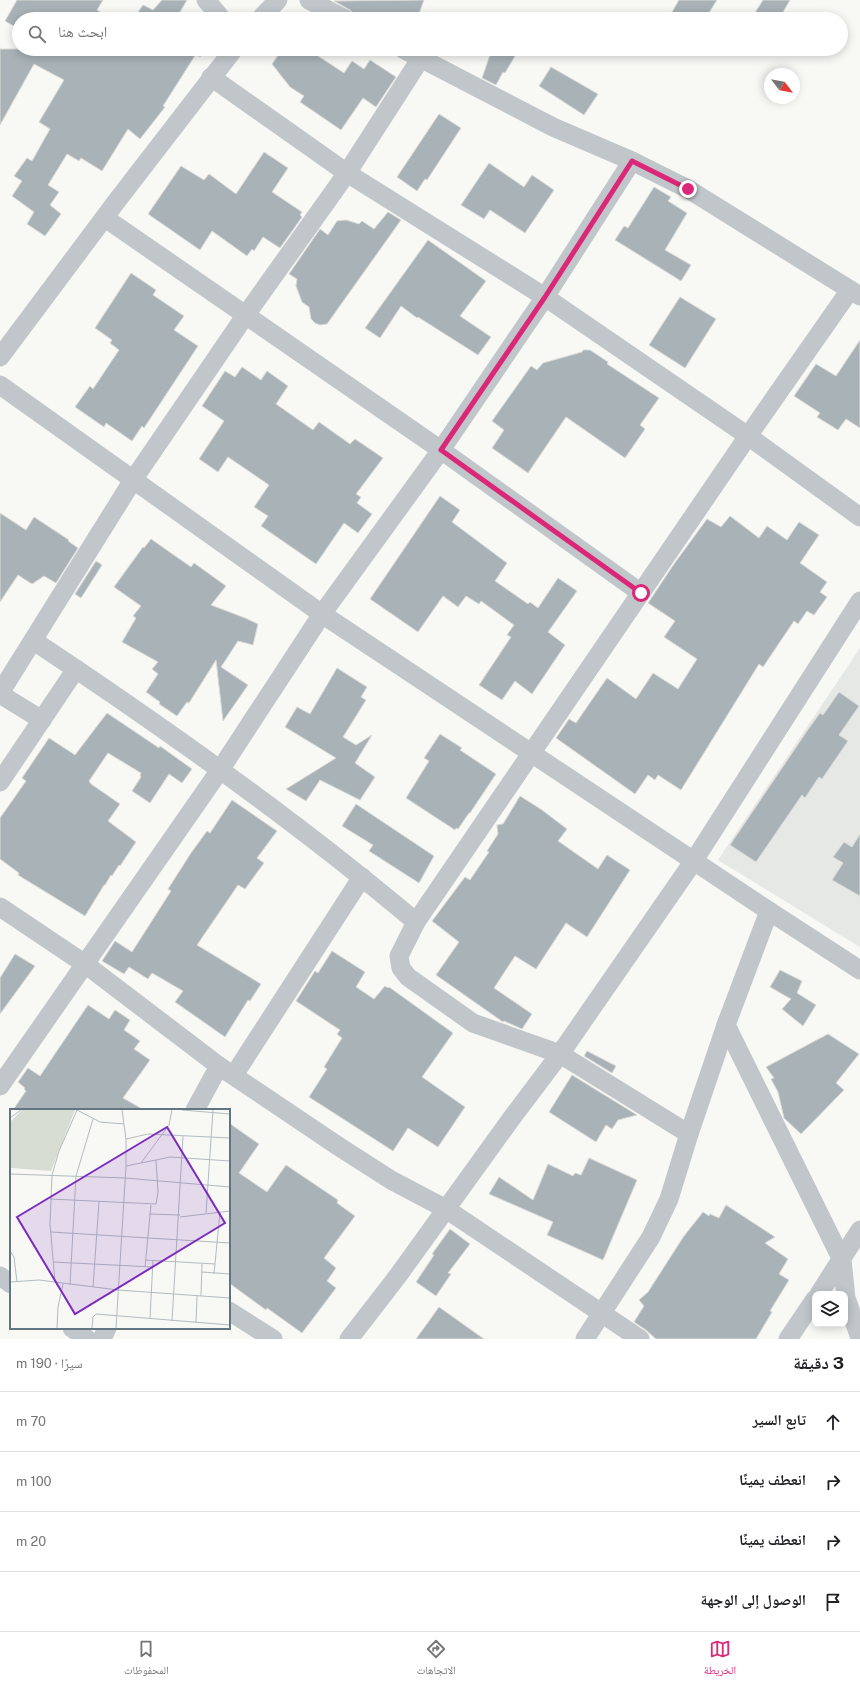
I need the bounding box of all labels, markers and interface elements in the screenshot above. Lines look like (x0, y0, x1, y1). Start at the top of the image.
search box (12, 12, 848, 56)
icon: search (26, 23, 48, 45)
text: ابحث هنا (58, 23, 107, 40)
north arrow (764, 68, 800, 104)
route end (679, 180, 697, 198)
route start (632, 584, 650, 602)
inset map (10, 1109, 230, 1329)
map controls (812, 1291, 848, 1327)
button: layers (812, 1291, 848, 1327)
text: 3 دقيقة (793, 1353, 844, 1373)
text: سيرًا · 190 m (16, 1356, 83, 1371)
text: تابع السير (753, 1411, 806, 1428)
icon: ahead (822, 1411, 844, 1433)
text: 70 m (16, 1414, 46, 1429)
text: انعطف يمينًا (739, 1471, 806, 1488)
icon: right (822, 1471, 844, 1493)
text: 100 m (16, 1474, 52, 1489)
text: انعطف يمينًا (739, 1531, 806, 1548)
icon: right (822, 1531, 844, 1553)
text: 20 m (16, 1534, 46, 1549)
text: الوصول إلى الوجهة (701, 1591, 806, 1608)
icon: arrive (822, 1591, 844, 1613)
tab: المحفوظات (124, 1638, 169, 1681)
tab: الاتجاهات (417, 1638, 456, 1681)
tab: الخريطة (704, 1638, 736, 1681)

